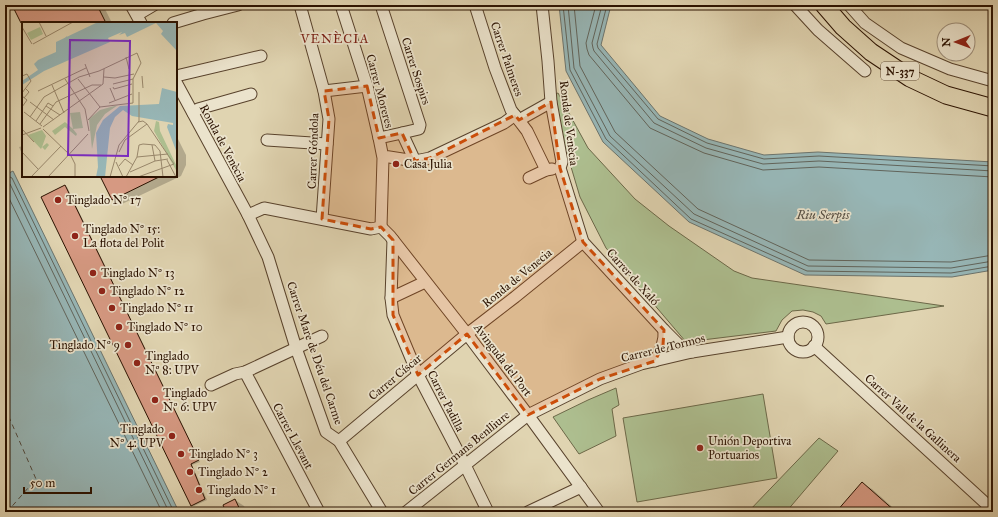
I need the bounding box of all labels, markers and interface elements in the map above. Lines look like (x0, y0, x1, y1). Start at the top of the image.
street label: Carrer Palmeres (488, 20, 526, 98)
inset map (22, 22, 177, 177)
north arrow (936, 22, 976, 62)
district label: VENÈCIA (300, 30, 369, 47)
street label: Carrer Sospirs (399, 36, 433, 106)
text: N (940, 37, 953, 47)
street label: Carrer Moreres (363, 53, 397, 129)
road number: N-337 (881, 62, 919, 80)
street label: Ronda de Venècia (557, 80, 581, 167)
street label: Ronda de Venècia (197, 102, 250, 185)
street label: Carrer Góndola (305, 112, 321, 189)
place label: Casa Julia (404, 157, 453, 172)
marker: Casa Julia (391, 159, 401, 169)
place label: Tinglado Nº 17 (66, 193, 141, 208)
marker: Tinglado Nº 17 (53, 195, 63, 205)
water label: Riu Serpis (795, 207, 850, 223)
place label: Tinglado Nº 15: La flota del Polit (83, 222, 165, 250)
marker: Tinglado Nº 15: La flota del Polit (70, 231, 80, 241)
street label: Ronda de Venecia (479, 245, 555, 310)
street label: Carrer de Xaló (604, 246, 662, 308)
place label: Tinglado Nº 13 (101, 266, 175, 281)
marker: Tinglado Nº 13 (88, 268, 98, 278)
street label: Carrer Mare de Déu del Carme (284, 280, 346, 426)
place label: Tinglado Nº 12 (110, 284, 185, 299)
marker: Tinglado Nº 12 (97, 286, 107, 296)
place label: Tinglado Nº 11 (120, 301, 194, 316)
marker: Tinglado Nº 11 (107, 303, 117, 313)
place label: Tinglado Nº 10 (127, 320, 203, 335)
street label: Avinguda del Port (470, 320, 535, 400)
marker: Tinglado Nº 10 (114, 322, 124, 332)
street label: Carrer de Tormos (619, 331, 707, 365)
place label: Tinglado Nº 9 (50, 338, 120, 353)
marker: Tinglado Nº 9 (123, 340, 133, 350)
place label: Tinglado Nº 8: UPV (145, 349, 200, 377)
street label: Carrer Císcar (366, 351, 425, 403)
marker: Tinglado Nº 8: UPV (132, 358, 142, 368)
street label: Carrer Padilla (425, 368, 468, 435)
street label: Carrer Vall de la Gallinera (862, 371, 965, 466)
place label: Tinglado Nº 6: UPV (163, 386, 217, 414)
marker: Tinglado Nº 6: UPV (150, 395, 160, 405)
street label: Carrer Llevant (270, 401, 317, 472)
street label: Carrer Germans Benlliure (406, 408, 512, 498)
place label: Tinglado Nº 4: UPV (110, 422, 165, 450)
marker: Tinglado Nº 4: UPV (167, 431, 177, 441)
place label: Unión Deportiva Portuarios (708, 434, 792, 462)
marker: Unión Deportiva Portuarios (695, 443, 705, 453)
place label: Tinglado Nº 3 (189, 447, 258, 462)
marker: Tinglado Nº 3 (176, 449, 186, 459)
place label: Tinglado Nº 2 (198, 465, 268, 480)
marker: Tinglado Nº 2 (185, 467, 195, 477)
scale bar (24, 469, 91, 495)
text: 50 m (30, 476, 55, 490)
place label: Tinglado Nº 1 (207, 483, 276, 498)
marker: Tinglado Nº 1 (194, 485, 204, 495)

